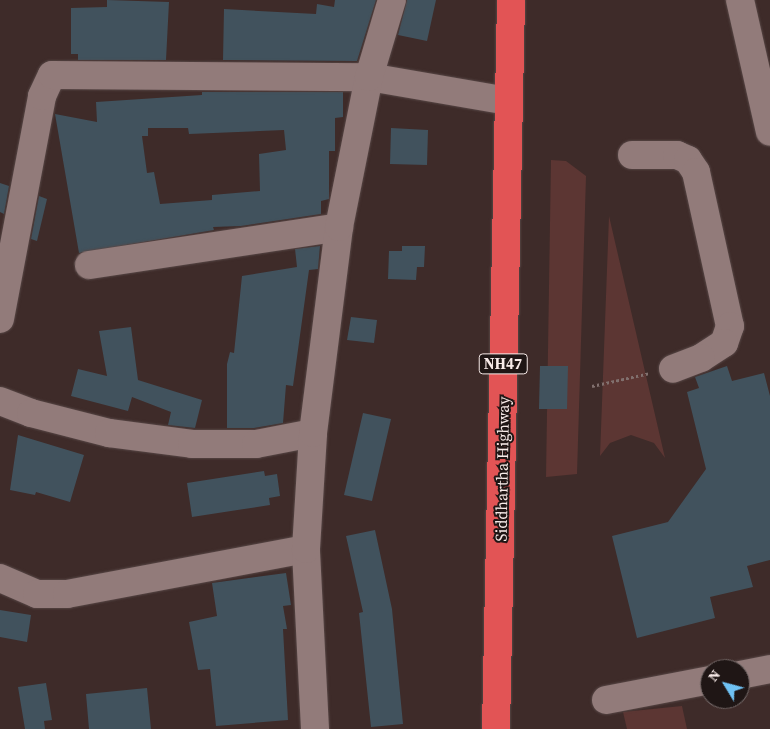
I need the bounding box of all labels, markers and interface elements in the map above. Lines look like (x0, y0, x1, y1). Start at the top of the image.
road number: NH47 (478, 352, 528, 376)
street label: Siddhartha Highway (491, 396, 513, 542)
north arrow (700, 659, 750, 709)
text: N (703, 665, 725, 686)

